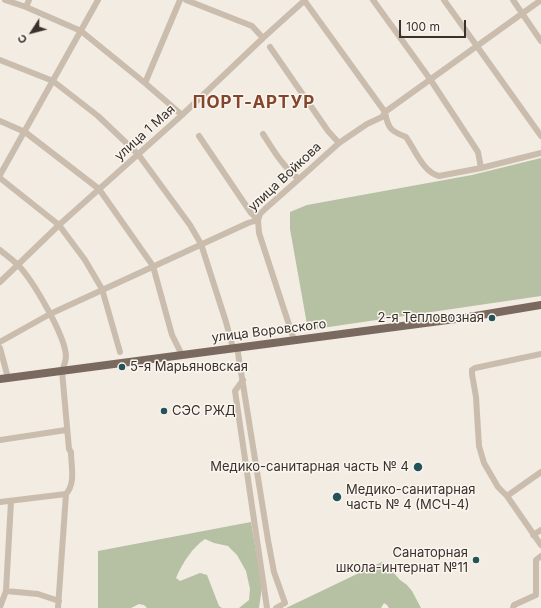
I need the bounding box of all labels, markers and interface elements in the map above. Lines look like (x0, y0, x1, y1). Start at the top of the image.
north arrow (12, 12, 52, 52)
scale bar (401, 12, 468, 38)
text: 100 m (406, 19, 440, 34)
text: С (14, 32, 30, 46)
district label: ПОРТ-АРТУР (193, 93, 315, 113)
street label: улица 1 Мая (112, 102, 178, 164)
street label: улица Войкова (245, 139, 325, 215)
place label: 2-я Тепловозная (378, 310, 484, 326)
marker: 2-я Тепловозная (487, 313, 497, 323)
street label: улица Воровского (211, 316, 327, 346)
place label: 5-я Марьяновская (130, 359, 248, 375)
marker: 5-я Марьяновская (117, 362, 127, 372)
place label: СЭС РЖД (172, 403, 236, 419)
marker: СЭС РЖД (159, 406, 169, 416)
place label: Медико-санитарная часть № 4 (210, 459, 409, 475)
marker: Медико-санитарная часть № 4 (412, 461, 424, 473)
place label: Медико-санитарная часть № 4 (МСЧ-4) (346, 482, 475, 513)
marker: Медико-санитарная часть № 4 (МСЧ-4) (331, 491, 343, 503)
place label: Санаторная школа-интернат №11 (336, 545, 468, 576)
marker: Санаторная школа-интернат №11 (471, 555, 481, 565)

